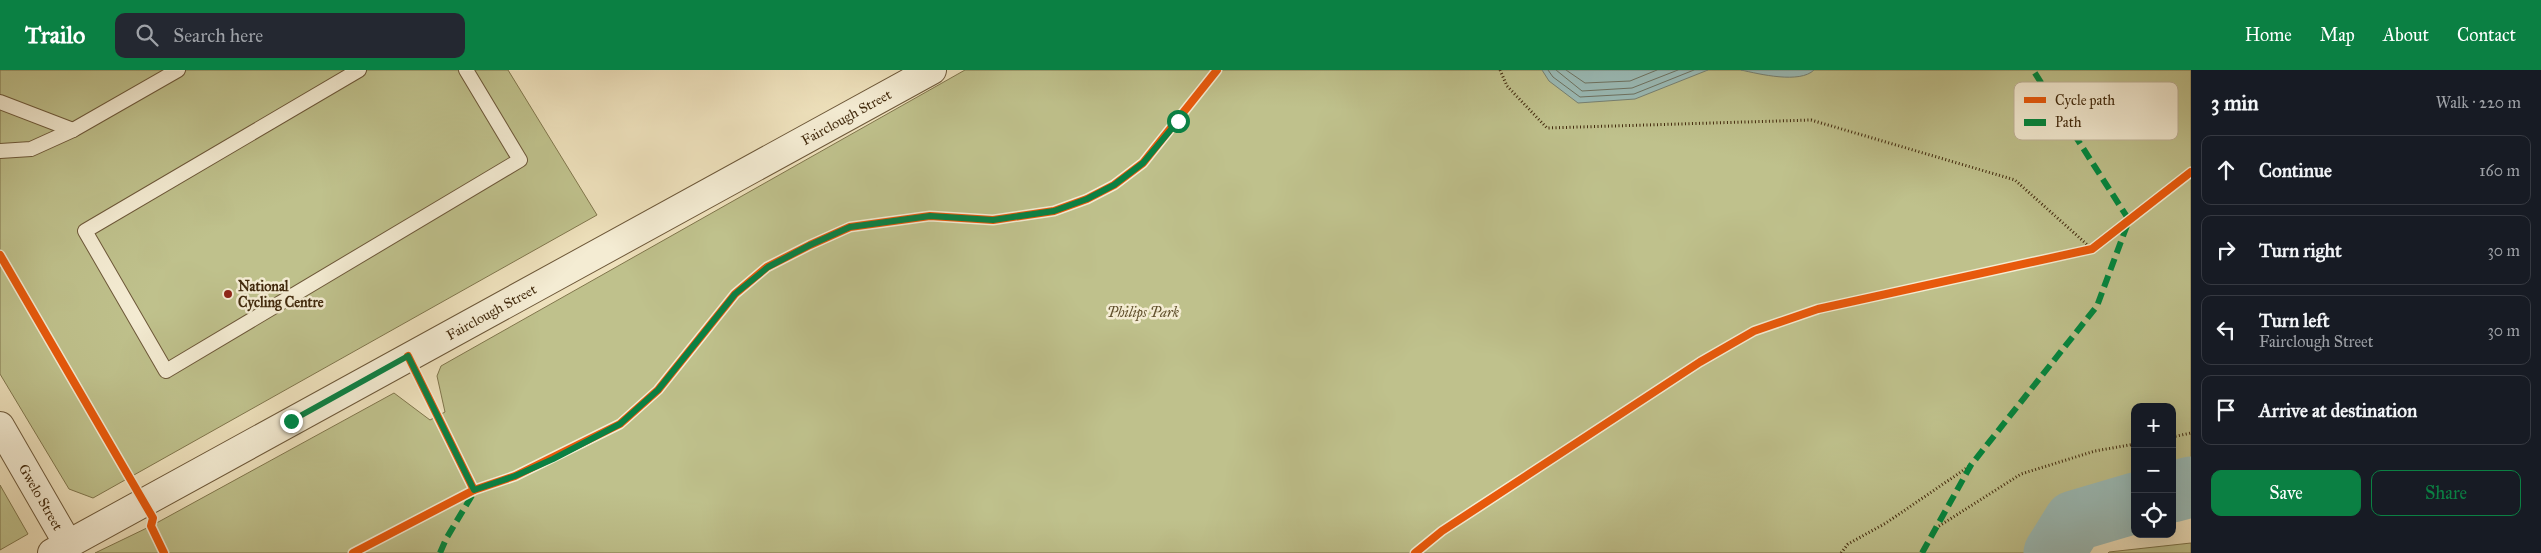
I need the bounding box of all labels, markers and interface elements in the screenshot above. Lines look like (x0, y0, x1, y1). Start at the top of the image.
search box (115, 13, 465, 58)
text: Trailo (25, 20, 85, 50)
icon: search (133, 21, 161, 49)
text: Search here (173, 24, 263, 47)
text: Home (2245, 24, 2292, 46)
text: Map (2320, 24, 2355, 46)
text: About (2383, 24, 2429, 46)
text: Contact (2457, 24, 2516, 46)
legend (2014, 82, 2178, 140)
street label: Fairclough Street (798, 86, 895, 149)
text: 3 min (2211, 90, 2259, 116)
text: Cycle path (2055, 92, 2115, 109)
text: Walk · 220 m (2436, 93, 2521, 112)
route start (1167, 110, 1190, 133)
text: Path (2055, 114, 2082, 131)
icon: ahead (2212, 156, 2240, 184)
text: Continue (2259, 159, 2332, 182)
text: 160 m (2479, 161, 2520, 180)
icon: right (2212, 236, 2240, 264)
text: Turn right (2259, 239, 2342, 262)
text: 30 m (2487, 241, 2520, 260)
place label: National Cycling Centre (238, 278, 324, 312)
street label: Fairclough Street (443, 281, 540, 344)
marker: National Cycling Centre (222, 288, 234, 300)
park label: Philips Park (1107, 304, 1180, 322)
text: Turn left (2259, 309, 2329, 332)
icon: left (2212, 316, 2240, 344)
text: 30 m (2487, 321, 2520, 340)
text: Fairclough Street (2259, 332, 2373, 351)
icon: arrive (2212, 396, 2240, 424)
text: Arrive at destination (2259, 399, 2417, 422)
map controls (2131, 403, 2176, 538)
button: + (2131, 403, 2176, 448)
route end (280, 410, 303, 433)
button: − (2131, 448, 2176, 493)
street label: Gwelo Street (15, 461, 66, 534)
button: Save (2211, 470, 2361, 516)
button: Share (2371, 470, 2521, 516)
button: locate (2131, 493, 2176, 538)

